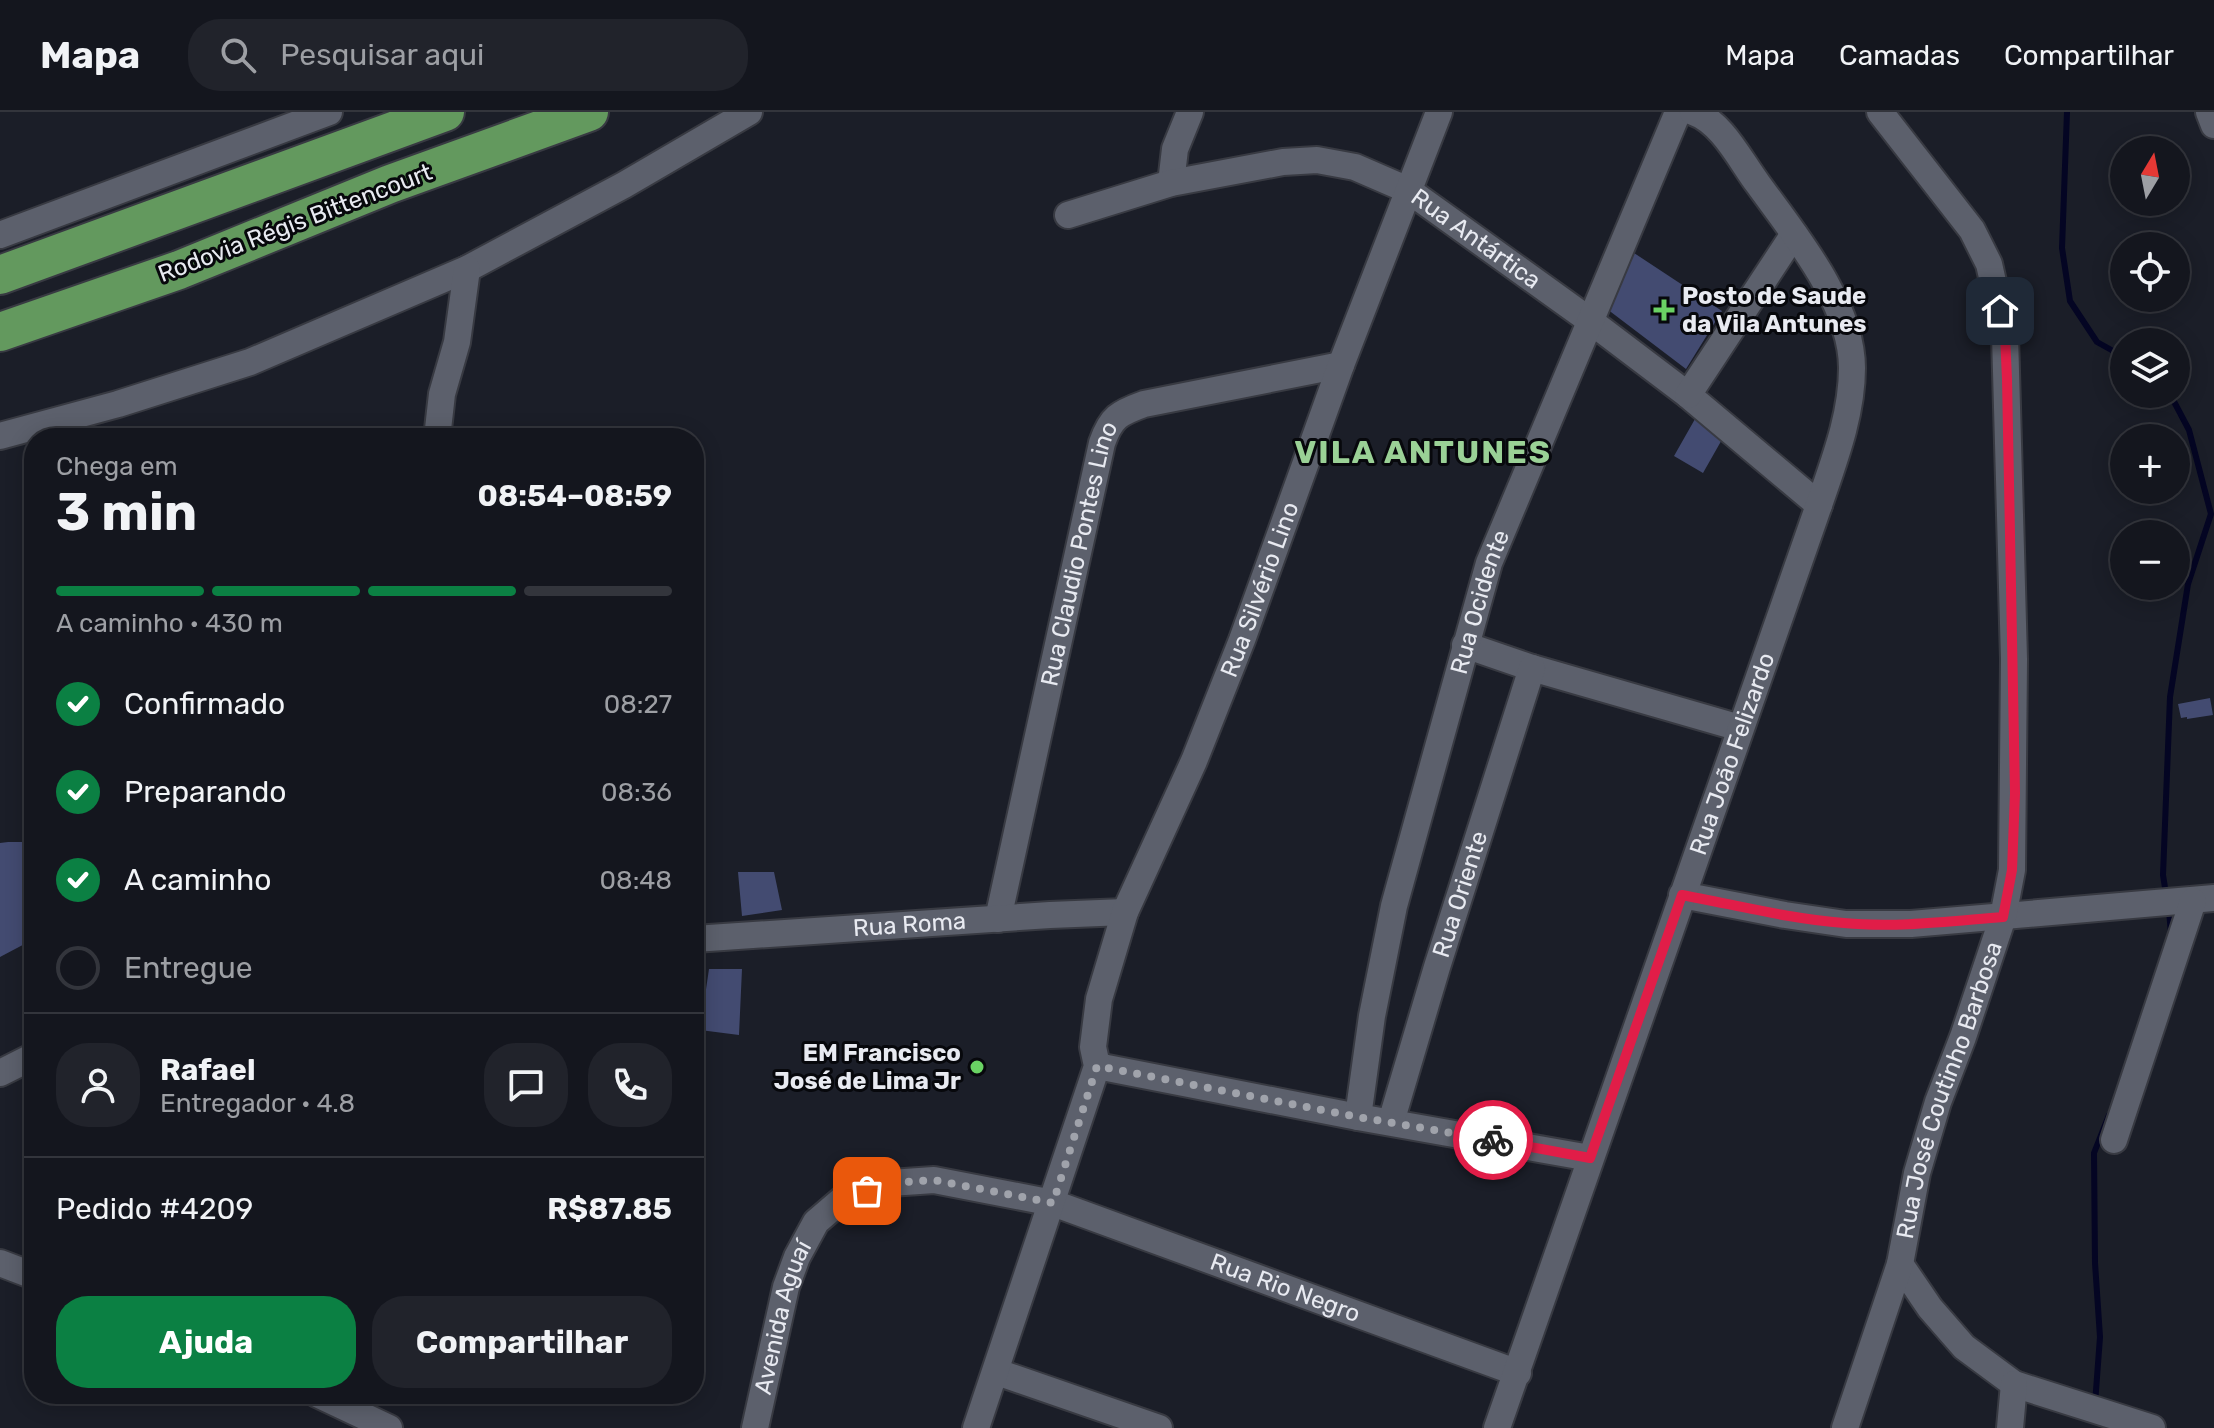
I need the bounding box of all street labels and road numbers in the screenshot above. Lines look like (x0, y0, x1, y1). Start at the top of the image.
street label: Rodovia Régis Bittencourt (154, 158, 436, 288)
street label: Rua Antártica (1406, 183, 1546, 295)
street label: Rua Claudio Pontes Lino (1035, 416, 1124, 689)
street label: Rua Silvério Lino (1215, 498, 1305, 681)
street label: Rua Ocidente (1445, 526, 1515, 677)
street label: Rua João Felizardo (1684, 649, 1780, 859)
street label: Rua Oriente (1427, 828, 1493, 961)
street label: Rua Roma (852, 907, 967, 942)
street label: Rua José Coutinho Barbosa (1891, 938, 2008, 1241)
street label: Avenida Aguaí (749, 1234, 818, 1397)
street label: Rua Rio Negro (1206, 1248, 1364, 1328)

